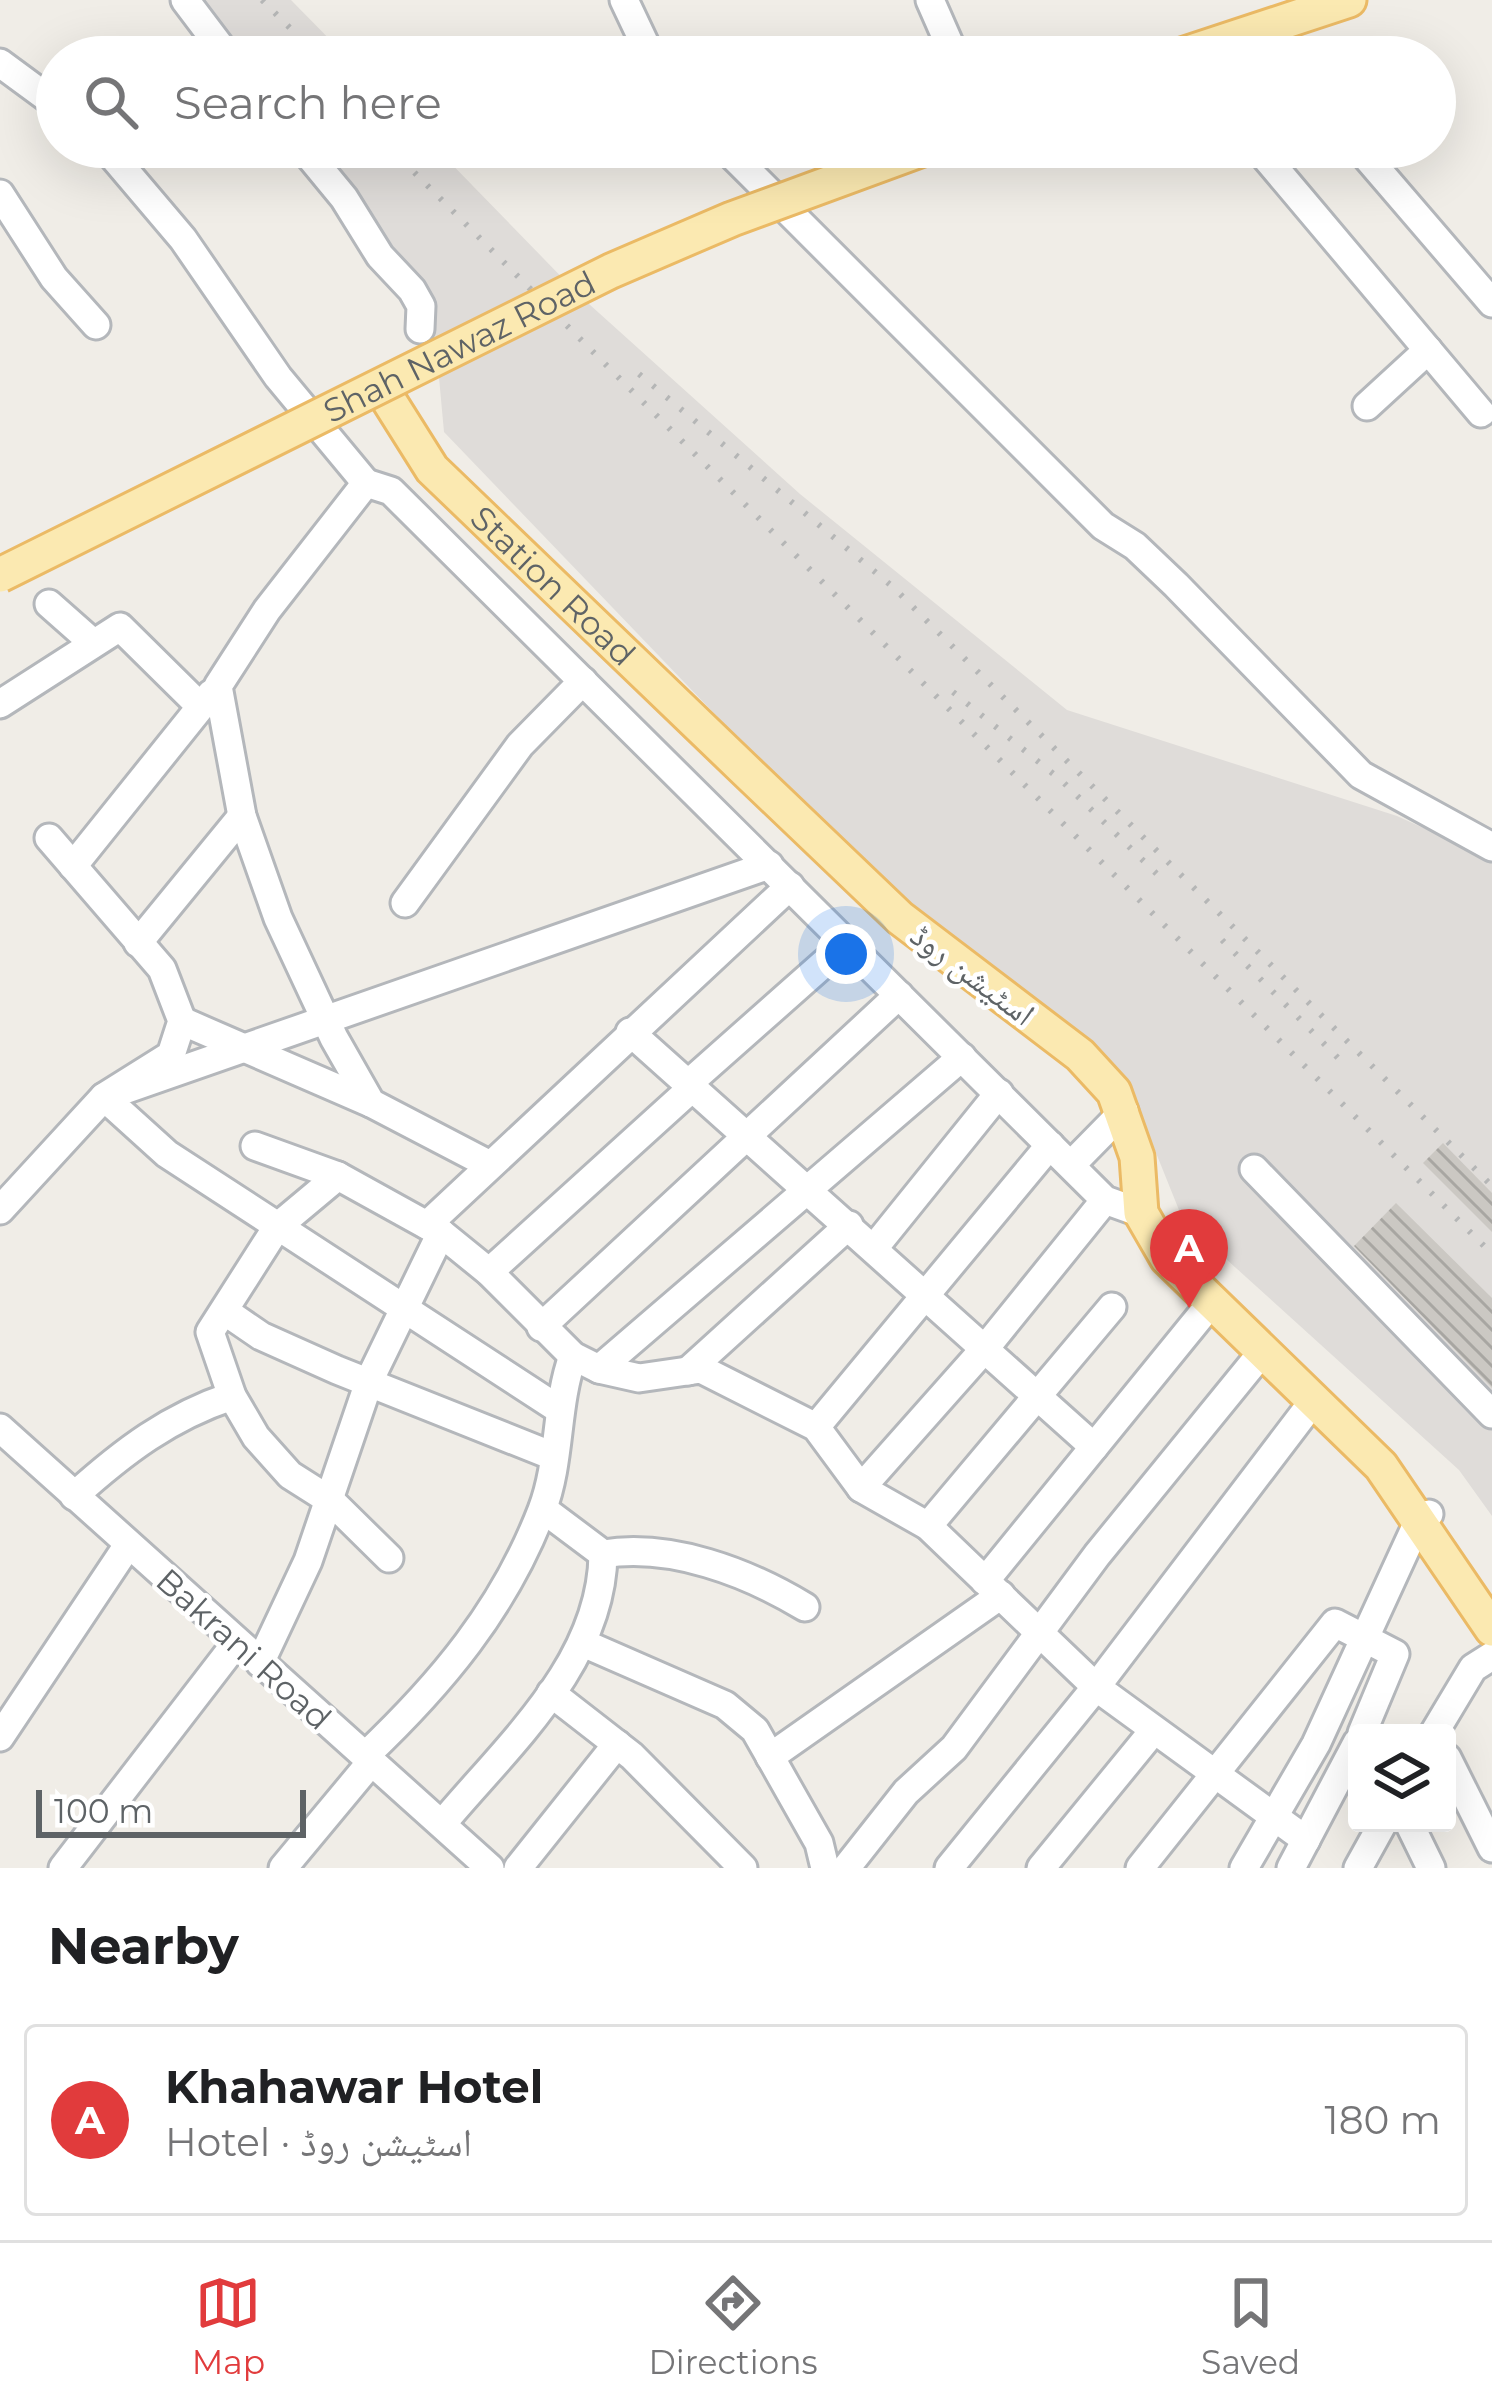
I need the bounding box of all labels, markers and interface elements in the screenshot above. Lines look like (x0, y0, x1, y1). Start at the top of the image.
search box (36, 36, 1456, 168)
icon: search (78, 69, 144, 135)
text: Search here (174, 75, 442, 130)
street label: Shah Nawaz Road (317, 262, 602, 431)
street label: Station Road (463, 497, 644, 674)
street label: اسٹیشن روڈ (902, 914, 1043, 1034)
your location (816, 924, 876, 984)
pin: A (1150, 1209, 1228, 1308)
street label: Bakrani Road (148, 1560, 340, 1738)
map controls (1348, 1724, 1456, 1832)
button: layers (1348, 1724, 1456, 1832)
scale bar (36, 1784, 306, 1837)
text: 100 m (54, 1791, 153, 1831)
text: Nearby (48, 1915, 239, 1977)
text: Khahawar Hotel (165, 2059, 543, 2114)
text: A (75, 2096, 105, 2144)
text: 180 m (1325, 2096, 1441, 2144)
text: Hotel · اسٹیشن روڈ (165, 2118, 472, 2166)
tab: Map (192, 2270, 265, 2382)
tab: Directions (649, 2270, 818, 2382)
tab: Saved (1201, 2270, 1300, 2382)

